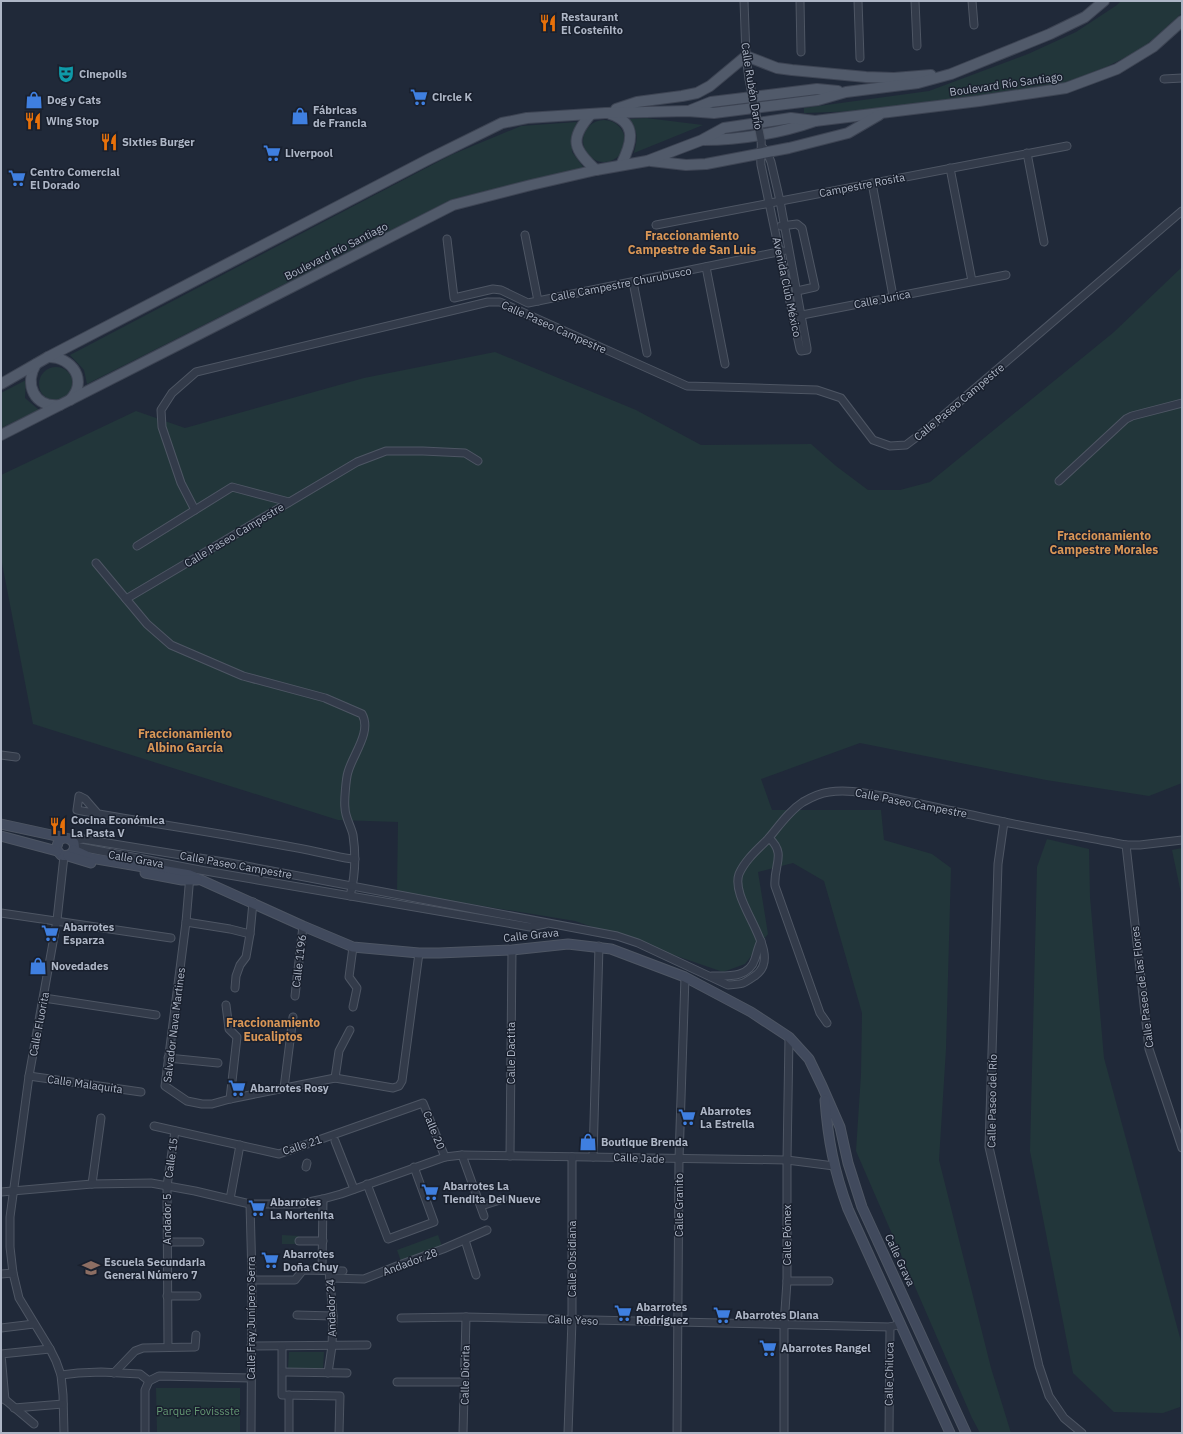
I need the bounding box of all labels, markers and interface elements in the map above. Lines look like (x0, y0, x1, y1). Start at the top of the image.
place label: Restaurant El Costeñito (561, 10, 623, 37)
restaurant icon: Restaurant El Costeñito (538, 13, 558, 33)
street label: Calle Rubén Darío (738, 41, 766, 131)
theatre icon: Cinepolis (56, 64, 76, 84)
place label: Cinepolis (79, 67, 127, 81)
street label: Boulevard Río Santiago (949, 69, 1063, 99)
supermarket icon: Circle K (409, 87, 429, 107)
shop icon: Dog y Cats (24, 90, 44, 110)
place label: Circle K (432, 90, 472, 104)
place label: Dog y Cats (47, 93, 102, 107)
place label: Fábricas de Francia (313, 103, 367, 130)
shop icon: Fábricas de Francia (290, 106, 310, 126)
restaurant icon: Wing Stop (23, 111, 43, 131)
place label: Wing Stop (46, 114, 99, 128)
restaurant icon: Sixties Burger (99, 132, 119, 152)
place label: Sixties Burger (122, 135, 195, 149)
supermarket icon: Liverpool (262, 143, 282, 163)
place label: Liverpool (285, 146, 334, 160)
place label: Centro Comercial El Dorado (30, 165, 120, 192)
supermarket icon: Centro Comercial El Dorado (7, 168, 27, 188)
street label: Campestre Rosita (818, 170, 906, 200)
street label: Boulevard Río Santiago (282, 219, 390, 283)
district label: Fraccionamiento Campestre de San Luis (628, 228, 756, 257)
street label: Avenida Club México (770, 236, 804, 338)
street label: Calle Campestre Churubusco (549, 263, 693, 305)
street label: Calle Jurica (853, 287, 912, 311)
street label: Calle Paseo Campestre (499, 297, 609, 357)
street label: Calle Paseo Campestre (911, 360, 1007, 444)
street label: Calle Paseo Campestre (182, 500, 286, 570)
district label: Fraccionamiento Campestre Morales (1050, 528, 1158, 557)
district label: Fraccionamiento Albino García (138, 726, 232, 755)
street label: Calle Paseo Campestre (854, 785, 968, 821)
place label: Cocina Económica La Pasta V (71, 813, 165, 840)
restaurant icon: Cocina Económica La Pasta V (48, 816, 68, 836)
street label: Calle Grava (107, 847, 165, 871)
street label: Calle Paseo Campestre (179, 848, 293, 882)
place label: Abarrotes Esparza (63, 920, 115, 947)
supermarket icon: Abarrotes Esparza (40, 923, 60, 943)
street label: Calle Grava (502, 925, 560, 945)
street label: Calle Paseo de las Flores (1128, 925, 1156, 1049)
street label: Calle 1196 (289, 934, 309, 988)
shop icon: Novedades (28, 956, 48, 976)
place label: Novedades (51, 959, 109, 973)
street label: Salvador Nava Martines (160, 967, 188, 1083)
street label: Calle Fluorita (26, 990, 52, 1057)
district label: Fraccionamiento Eucaliptos (226, 1015, 320, 1044)
street label: Calle Dactita (504, 1022, 518, 1084)
street label: Calle Paseo del Río (984, 1054, 1000, 1148)
street label: Calle Malaquita (46, 1072, 124, 1096)
supermarket icon: Abarrotes Rosy (227, 1078, 247, 1098)
place label: Abarrotes Rosy (250, 1081, 329, 1095)
place label: Abarrotes La Estrella (700, 1104, 754, 1131)
supermarket icon: Abarrotes La Estrella (677, 1107, 697, 1127)
street label: Calle 20 (420, 1109, 448, 1151)
street label: Calle 21 (281, 1132, 324, 1158)
shop icon: Boutique Brenda (578, 1132, 598, 1152)
place label: Boutique Brenda (601, 1135, 688, 1149)
street label: Calle 15 (161, 1137, 181, 1179)
street label: Calle Jade (613, 1150, 665, 1166)
street label: Calle Granito (672, 1173, 686, 1237)
place label: Abarrotes La Tiendita Del Nueve (443, 1179, 541, 1206)
supermarket icon: Abarrotes La Tiendita Del Nueve (420, 1182, 440, 1202)
street label: Andador 5 (160, 1193, 174, 1245)
place label: Abarrotes La Nortenita (270, 1195, 334, 1222)
supermarket icon: Abarrotes La Nortenita (247, 1198, 267, 1218)
street label: Calle Pómex (780, 1204, 794, 1265)
street label: Calle Obsidiana (565, 1221, 579, 1297)
street label: Calle Grava (882, 1232, 918, 1288)
street label: Andador 28 (380, 1245, 440, 1279)
place label: Abarrotes Doña Chuy (283, 1247, 339, 1274)
supermarket icon: Abarrotes Doña Chuy (260, 1250, 280, 1270)
place label: Escuela Secundaria General Número 7 (104, 1255, 205, 1282)
street label: Calle Fray Junípero Serra (244, 1256, 258, 1380)
school or university icon: Escuela Secundaria General Número 7 (81, 1258, 101, 1278)
street label: Andador 24 (323, 1278, 339, 1337)
place label: Abarrotes Rodríguez (636, 1300, 688, 1327)
supermarket icon: Abarrotes Rodríguez (613, 1303, 633, 1323)
supermarket icon: Abarrotes Diana (712, 1305, 732, 1325)
place label: Abarrotes Diana (735, 1308, 819, 1322)
street label: Calle Yeso (547, 1312, 599, 1328)
supermarket icon: Abarrotes Rangel (758, 1338, 778, 1358)
place label: Abarrotes Rangel (781, 1341, 871, 1355)
street label: Calle Chiluca (881, 1342, 897, 1406)
street label: Calle Diorita (457, 1345, 473, 1405)
park label: Parque Fovissste (156, 1404, 240, 1418)

